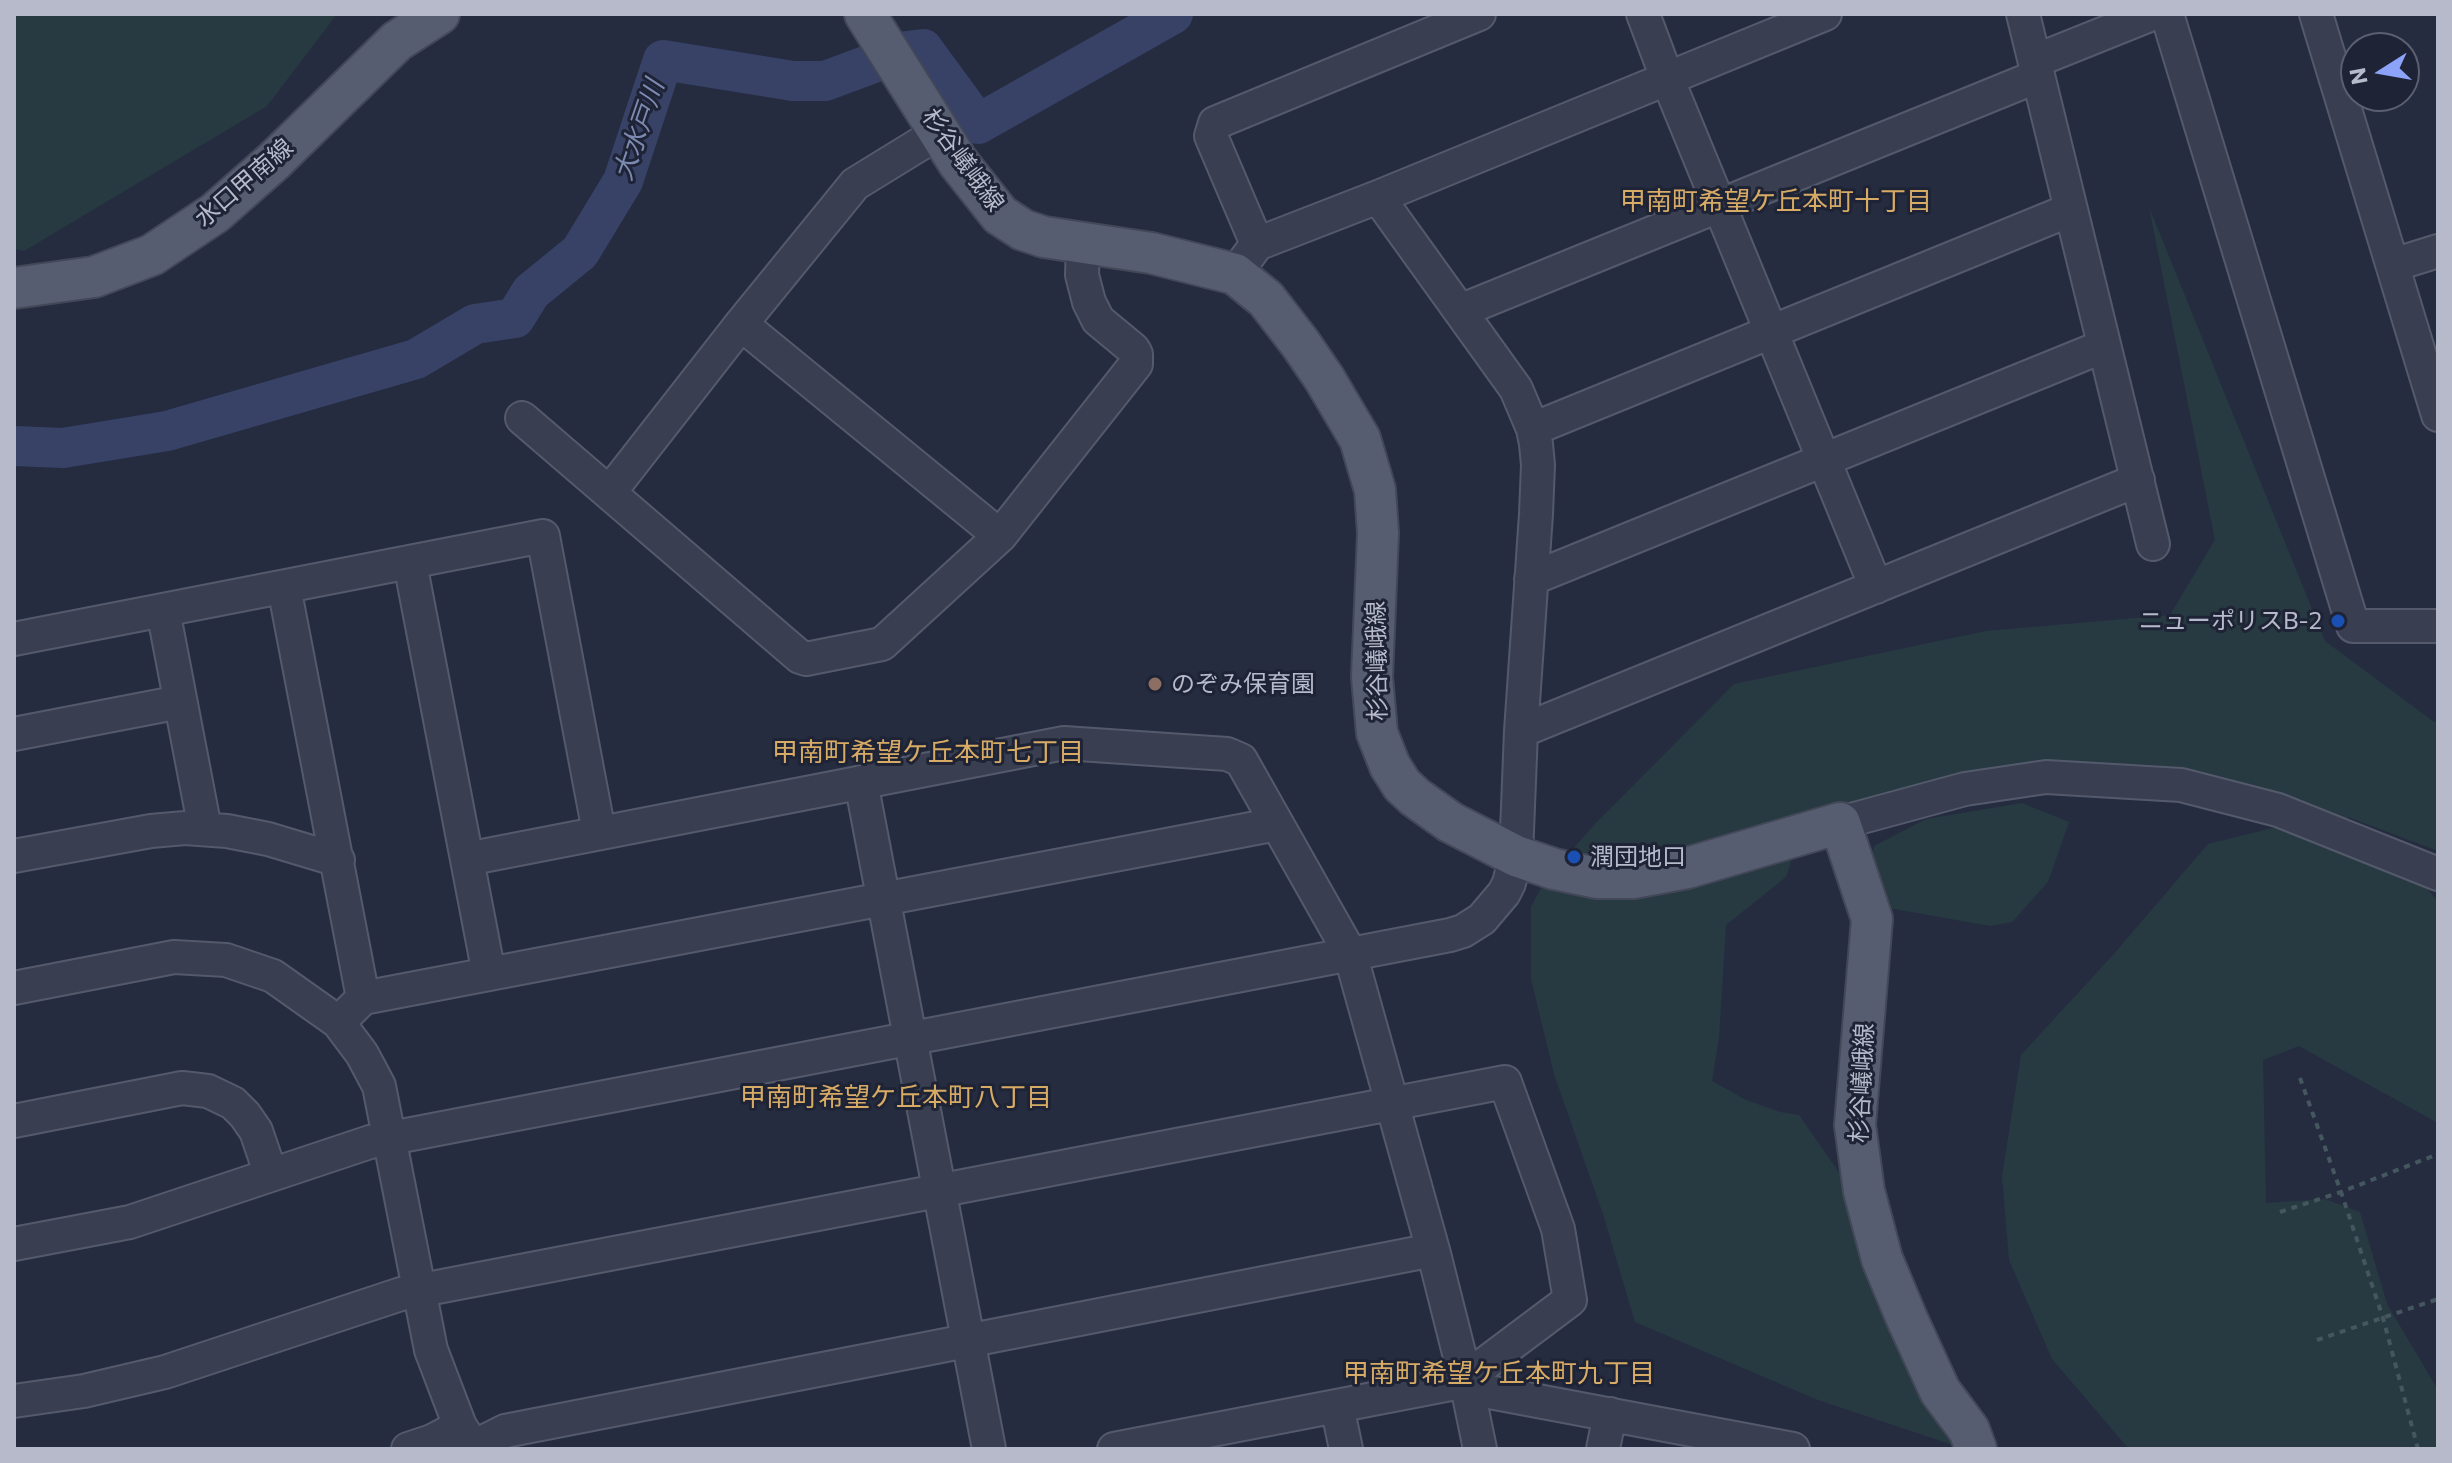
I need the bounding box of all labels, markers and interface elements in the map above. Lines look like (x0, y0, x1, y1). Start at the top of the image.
north arrow (2340, 32, 2420, 112)
text: N (2343, 66, 2373, 87)
water label: 大水戸川 (607, 76, 671, 184)
street label: 杉谷嶬峨線 (916, 103, 1010, 217)
street label: 水口甲南線 (189, 133, 299, 233)
district label: 甲南町希望ケ丘本町十丁目 (1620, 185, 1932, 217)
street label: 杉谷嶬峨線 (1362, 601, 1392, 721)
place label: ニューポリスB-2 (2139, 607, 2322, 635)
marker: ニューポリスB-2 (2329, 612, 2347, 630)
place label: のぞみ保育園 (1171, 670, 1315, 698)
marker: のぞみ保育園 (1146, 675, 1164, 693)
district label: 甲南町希望ケ丘本町七丁目 (772, 736, 1084, 768)
place label: 潤団地口 (1590, 843, 1686, 871)
marker: 潤団地口 (1565, 848, 1583, 866)
street label: 杉谷嶬峨線 (1844, 1022, 1880, 1144)
district label: 甲南町希望ケ丘本町八丁目 (740, 1081, 1052, 1113)
district label: 甲南町希望ケ丘本町九丁目 (1343, 1357, 1655, 1389)

